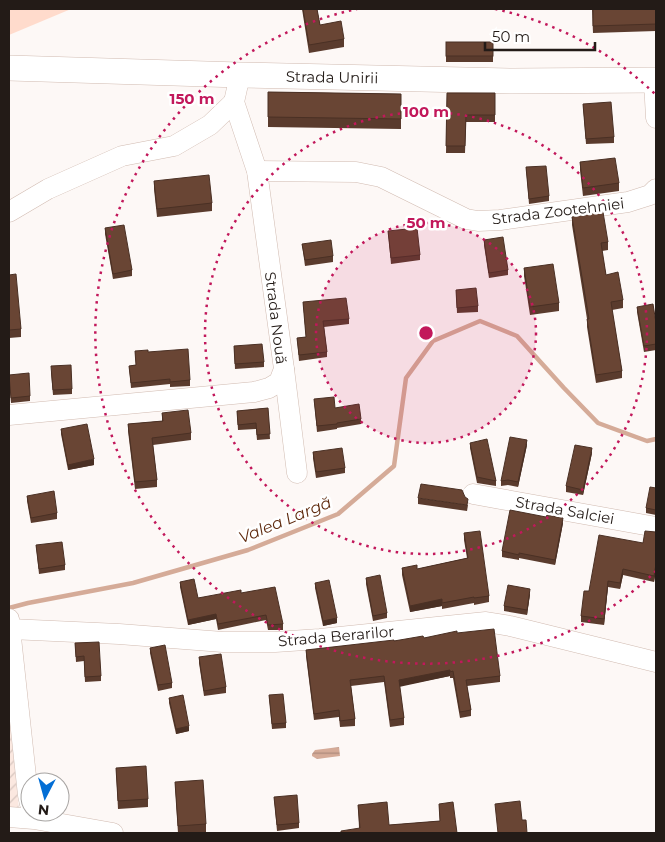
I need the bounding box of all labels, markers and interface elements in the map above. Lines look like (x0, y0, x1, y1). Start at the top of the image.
scale bar (485, 20, 595, 52)
text: 50 m (492, 27, 530, 46)
street label: Strada Unirii (286, 67, 378, 87)
text: 150 m (170, 89, 214, 108)
text: 100 m (403, 102, 449, 121)
street label: Strada Zootehniei (491, 193, 625, 229)
text: 50 m (406, 213, 446, 232)
street label: Strada Nouă (261, 271, 291, 365)
centre of rings (417, 324, 435, 342)
street label: Strada Salciei (514, 492, 616, 528)
water label: Valea Largă (236, 493, 334, 547)
street label: Strada Berarilor (277, 621, 395, 651)
north arrow (20, 772, 70, 822)
text: N (37, 800, 50, 819)

